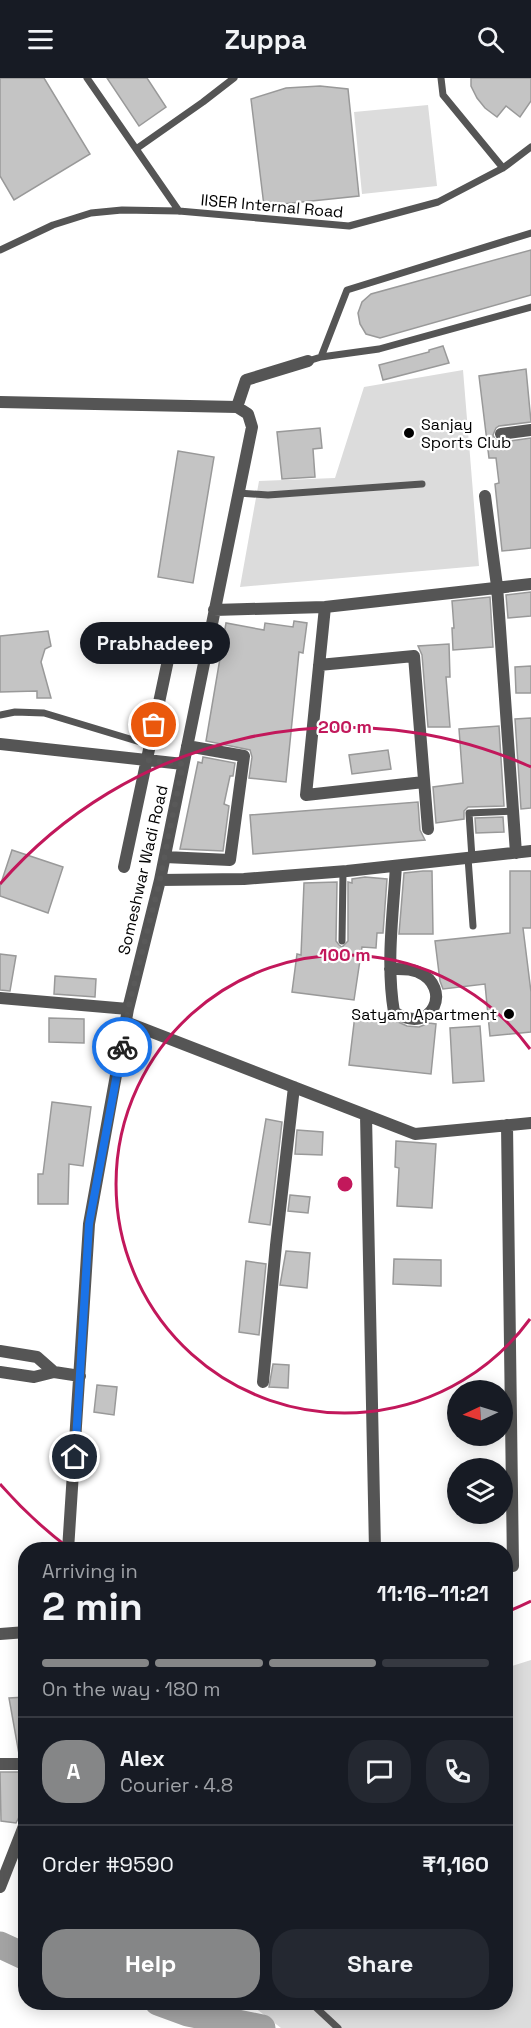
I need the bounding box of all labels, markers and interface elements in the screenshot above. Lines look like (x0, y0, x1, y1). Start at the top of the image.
text: Zuppa (224, 22, 307, 57)
icon: menu (24, 23, 57, 56)
icon: search (474, 23, 507, 56)
street label: IISER Internal Road (200, 189, 344, 223)
place label: Sanjay Sports Club (421, 414, 511, 453)
marker: Sanjay Sports Club (402, 426, 416, 440)
callout: Prabhadeep (79, 623, 229, 665)
text: Prabhadeep (97, 630, 213, 656)
pin (128, 699, 179, 750)
icon: bag (137, 708, 170, 741)
text: 200 m (318, 715, 372, 738)
street label: Someshwar Wadi Road (113, 783, 173, 957)
text: 100 m (319, 943, 371, 966)
place label: Satyam Apartment (351, 1004, 497, 1025)
marker: Satyam Apartment (502, 1007, 516, 1021)
courier (92, 1017, 152, 1077)
icon: bike (106, 1031, 139, 1064)
centre of rings (335, 1174, 355, 1194)
north arrow (447, 1380, 513, 1446)
map controls (447, 1380, 513, 1524)
pin (49, 1431, 100, 1482)
icon: home (58, 1440, 91, 1473)
button: layers (447, 1458, 513, 1524)
text: Arriving in (42, 1558, 138, 1584)
text: 11:16–11:21 (377, 1579, 489, 1607)
text: 2 min (42, 1582, 143, 1631)
text: On the way · 180 m (42, 1676, 221, 1702)
button: chat (348, 1740, 411, 1803)
button: phone (426, 1740, 489, 1803)
text: Alex (120, 1744, 165, 1772)
text: A (67, 1757, 80, 1785)
text: Courier · 4.8 (120, 1772, 233, 1798)
text: Order #9590 (42, 1850, 174, 1878)
text: ₹1,160 (422, 1850, 489, 1878)
button: Help (42, 1929, 260, 1998)
button: Share (272, 1929, 489, 1998)

